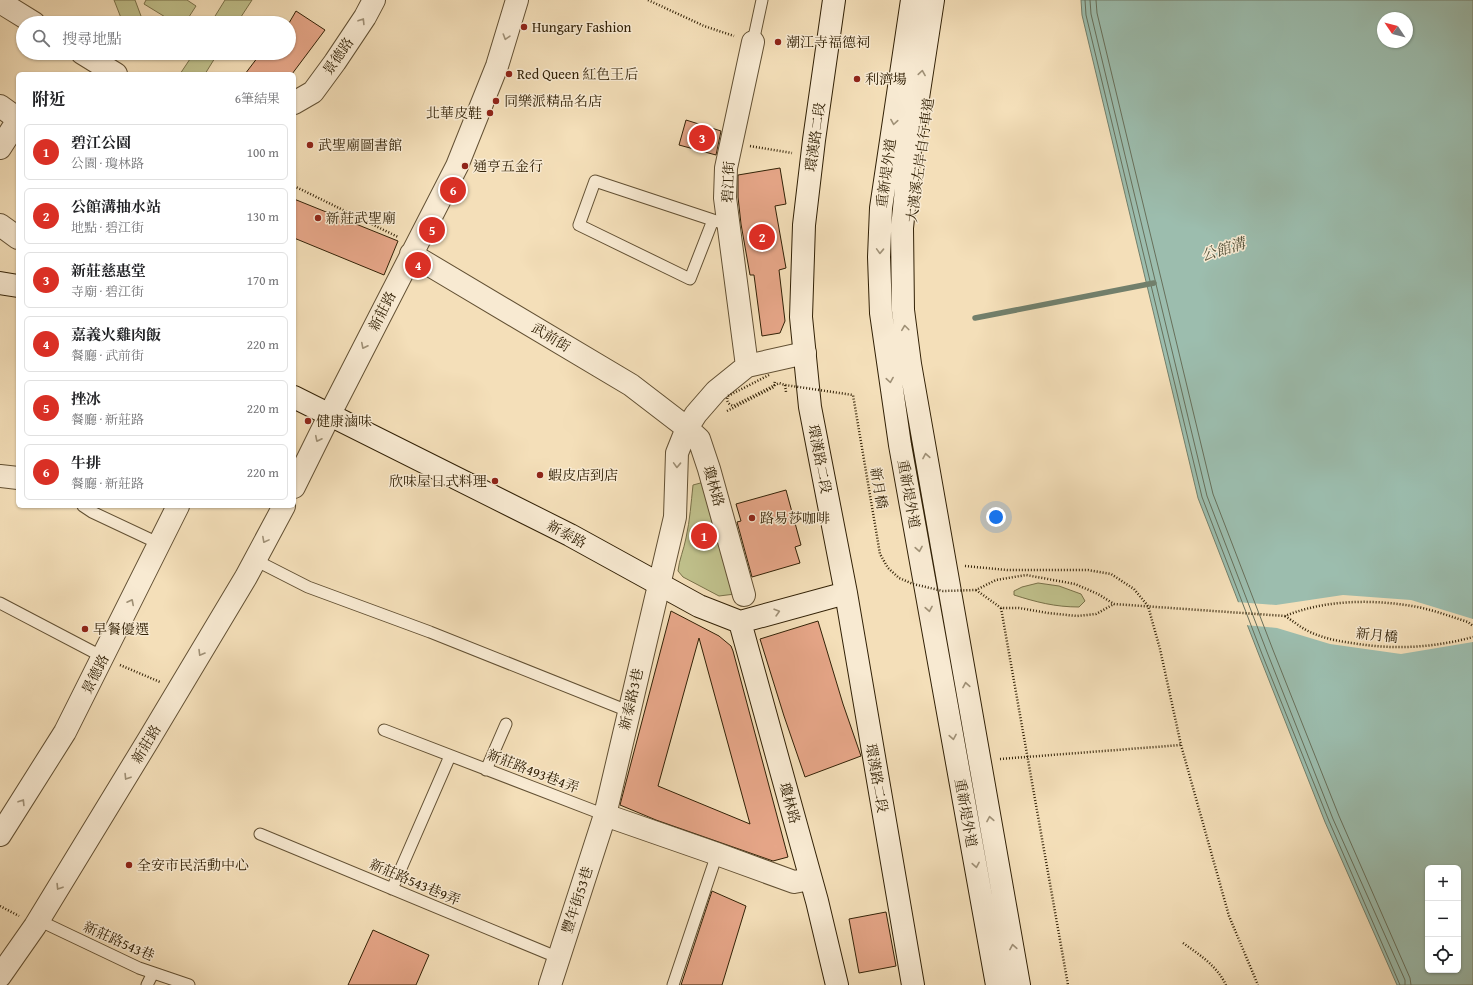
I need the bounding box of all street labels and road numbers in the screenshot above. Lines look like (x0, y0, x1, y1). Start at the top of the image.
street label: 景德路 (318, 33, 358, 79)
street label: 大漢溪左岸自行車道 (901, 96, 939, 224)
street label: 環漢路二段 (800, 101, 830, 173)
street label: 重新堤外道 (871, 137, 901, 209)
street label: 碧江街 (717, 161, 739, 203)
street label: 新莊路 (364, 288, 400, 334)
street label: 武前街 (528, 318, 574, 356)
street label: 環漢路二段 (804, 423, 836, 495)
street label: 重新堤外道 (893, 458, 925, 530)
street label: 瓊林路 (699, 463, 729, 509)
street label: 新月橋 (866, 466, 892, 510)
street label: 新泰路 (544, 515, 590, 553)
street label: 新月橋 (1355, 623, 1399, 647)
street label: 景德路 (77, 651, 113, 697)
street label: 新泰路3巷 (614, 666, 648, 732)
street label: 新莊路 (127, 721, 165, 767)
street label: 環漢路二段 (861, 742, 893, 814)
street label: 新莊路493巷4弄 (484, 744, 582, 798)
street label: 重新堤外道 (950, 777, 982, 849)
street label: 瓊林路 (775, 780, 805, 826)
street label: 新莊路543巷9弄 (366, 854, 464, 910)
street label: 豐年街53巷 (557, 864, 597, 936)
street label: 新莊路543巷 (80, 916, 158, 966)

